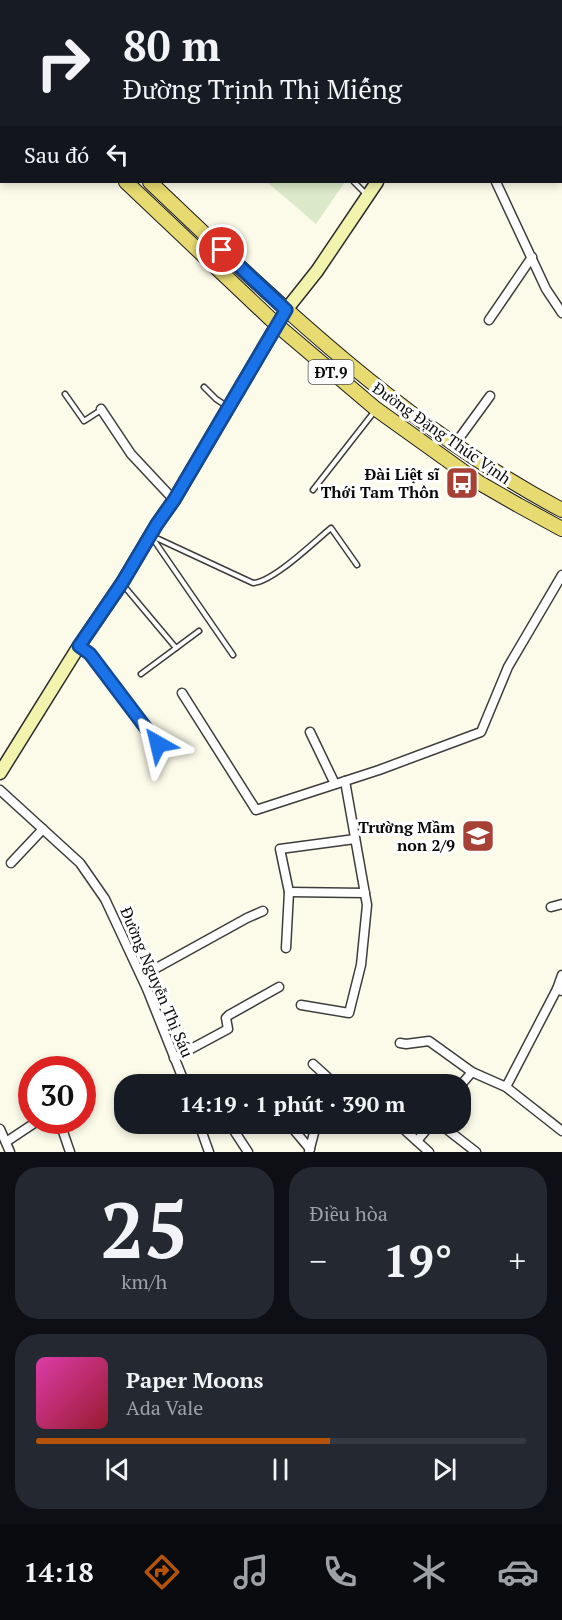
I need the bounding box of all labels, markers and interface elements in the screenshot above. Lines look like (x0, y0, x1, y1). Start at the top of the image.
text: 80 m (123, 17, 221, 73)
icon: right (24, 24, 102, 102)
text: Đường Trịnh Thị Miếng (123, 71, 402, 107)
icon: left (101, 138, 134, 171)
text: Sau đó (24, 140, 89, 169)
pin (196, 224, 247, 275)
icon: arrive (205, 233, 238, 266)
road number: ĐT.9 (308, 360, 354, 384)
street label: Đường Đặng Thúc Vịnh (368, 377, 516, 489)
place label: Đài Liệt sĩ Thới Tam Thôn (321, 463, 440, 503)
bus stop icon: Đài Liệt sĩ Thới Tam Thôn (444, 465, 480, 501)
position arrow (126, 712, 190, 776)
place label: Trường Mầm non 2/9 (358, 816, 455, 856)
school or university icon: Trường Mầm non 2/9 (460, 818, 496, 854)
street label: Đường Nguyễn Thị Sáu (115, 903, 199, 1061)
speed limit sign: 30 (18, 1056, 96, 1134)
text: 14:19 · 1 phút · 390 m (180, 1089, 405, 1118)
text: 25 (100, 1177, 188, 1280)
text: Điều hòa (310, 1200, 388, 1227)
text: 19° (383, 1230, 452, 1290)
text: − (310, 1239, 327, 1282)
text: + (508, 1239, 526, 1282)
text: km/h (121, 1268, 167, 1295)
text: Paper Moons (126, 1365, 264, 1394)
text: Ada Vale (126, 1394, 203, 1421)
icon: previous (101, 1453, 134, 1486)
icon: pause (264, 1453, 297, 1486)
icon: next (428, 1453, 461, 1486)
icon: directions (141, 1551, 183, 1593)
icon: music (230, 1551, 272, 1593)
icon: phone (319, 1551, 361, 1593)
icon: climate (408, 1551, 450, 1593)
icon: car (497, 1551, 539, 1593)
text: 14:18 (23, 1554, 94, 1590)

